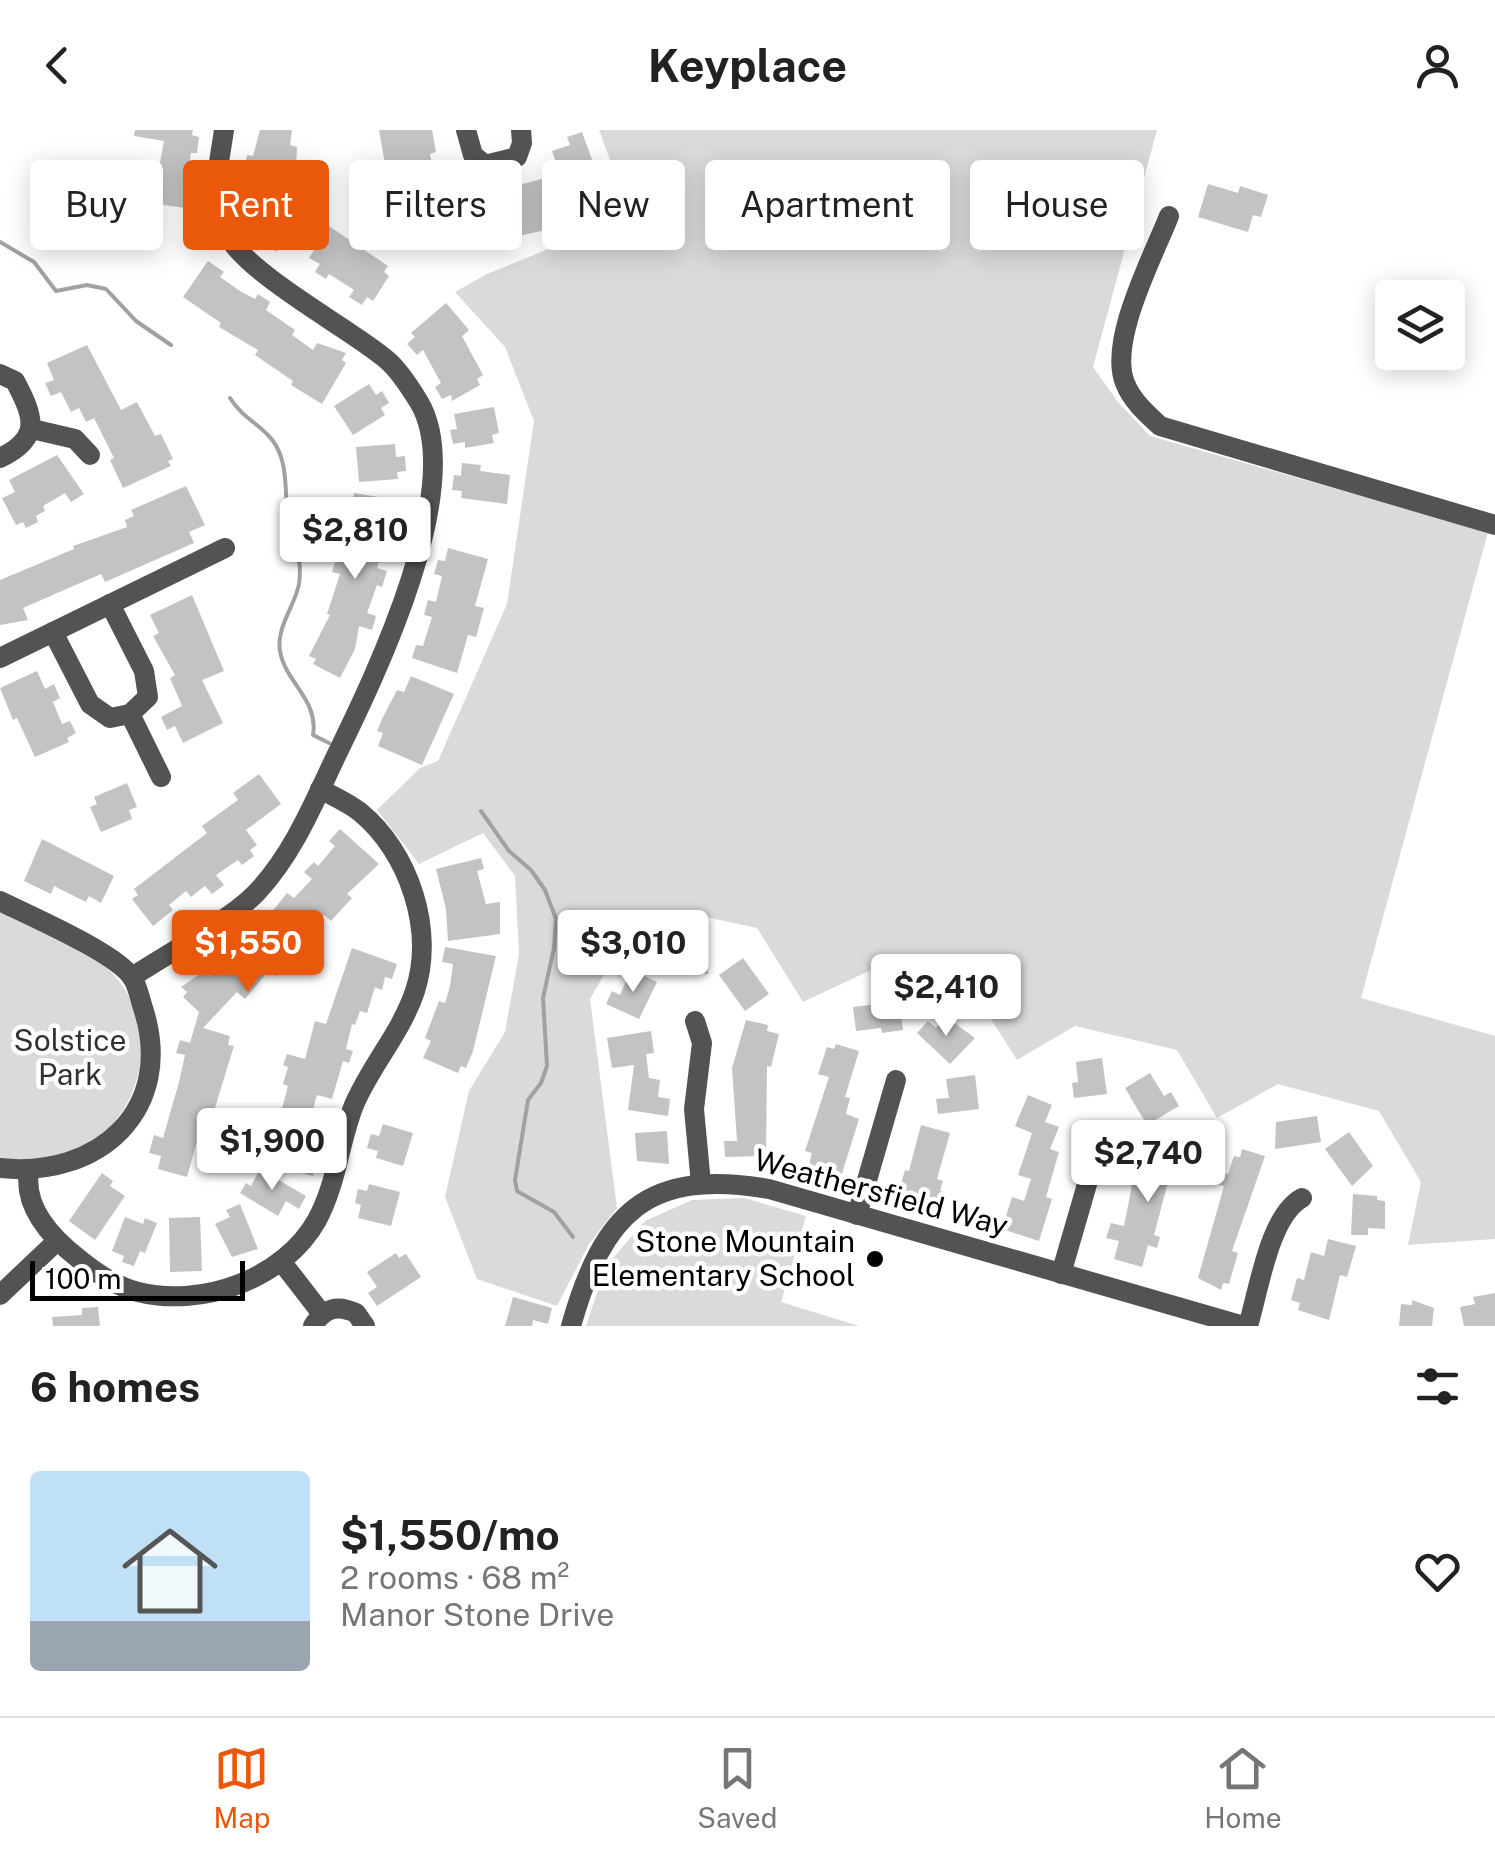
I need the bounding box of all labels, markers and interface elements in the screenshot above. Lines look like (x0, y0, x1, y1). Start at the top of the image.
icon: back (30, 38, 85, 93)
icon: person (1410, 38, 1465, 93)
text: Keyplace (648, 39, 847, 92)
chip: Buy (30, 160, 163, 250)
chip: Rent (183, 160, 329, 250)
chip: Filters (349, 160, 522, 250)
chip: New (542, 160, 685, 250)
chip: Apartment (705, 160, 950, 250)
chip: House (970, 160, 1144, 250)
map controls (1375, 280, 1465, 370)
button: layers (1375, 280, 1465, 370)
pin: $2,810 (274, 497, 436, 582)
text: $2,810 (302, 511, 408, 548)
pin: $1,550 (167, 910, 329, 995)
pin: $3,010 (552, 910, 714, 995)
text: $1,550 (194, 924, 302, 961)
text: $3,010 (580, 924, 686, 961)
pin: $2,410 (865, 954, 1027, 1039)
text: $2,410 (893, 968, 999, 1005)
park label: Solstice Park (14, 1022, 126, 1092)
pin: $1,900 (191, 1108, 353, 1193)
pin: $2,740 (1067, 1120, 1229, 1205)
text: $1,900 (219, 1122, 325, 1159)
text: $2,740 (1093, 1134, 1203, 1171)
street label: Weathersfield Way (751, 1141, 1012, 1243)
place label: Stone Mountain Elementary School (592, 1223, 855, 1293)
marker: Stone Mountain Elementary School (864, 1248, 886, 1270)
scale bar (30, 1256, 245, 1300)
text: 100 m (45, 1262, 122, 1295)
icon: filters (1410, 1359, 1465, 1414)
text: 6 homes (30, 1362, 200, 1411)
text: $1,550/mo (340, 1510, 560, 1559)
icon: home (110, 1511, 230, 1631)
icon: heart (1410, 1544, 1465, 1599)
text: 2 rooms · 68 m² (340, 1559, 569, 1596)
text: Manor Stone Drive (340, 1596, 614, 1633)
tab: Map (213, 1741, 270, 1834)
tab: Saved (697, 1741, 777, 1834)
tab: Home (1204, 1741, 1282, 1834)

